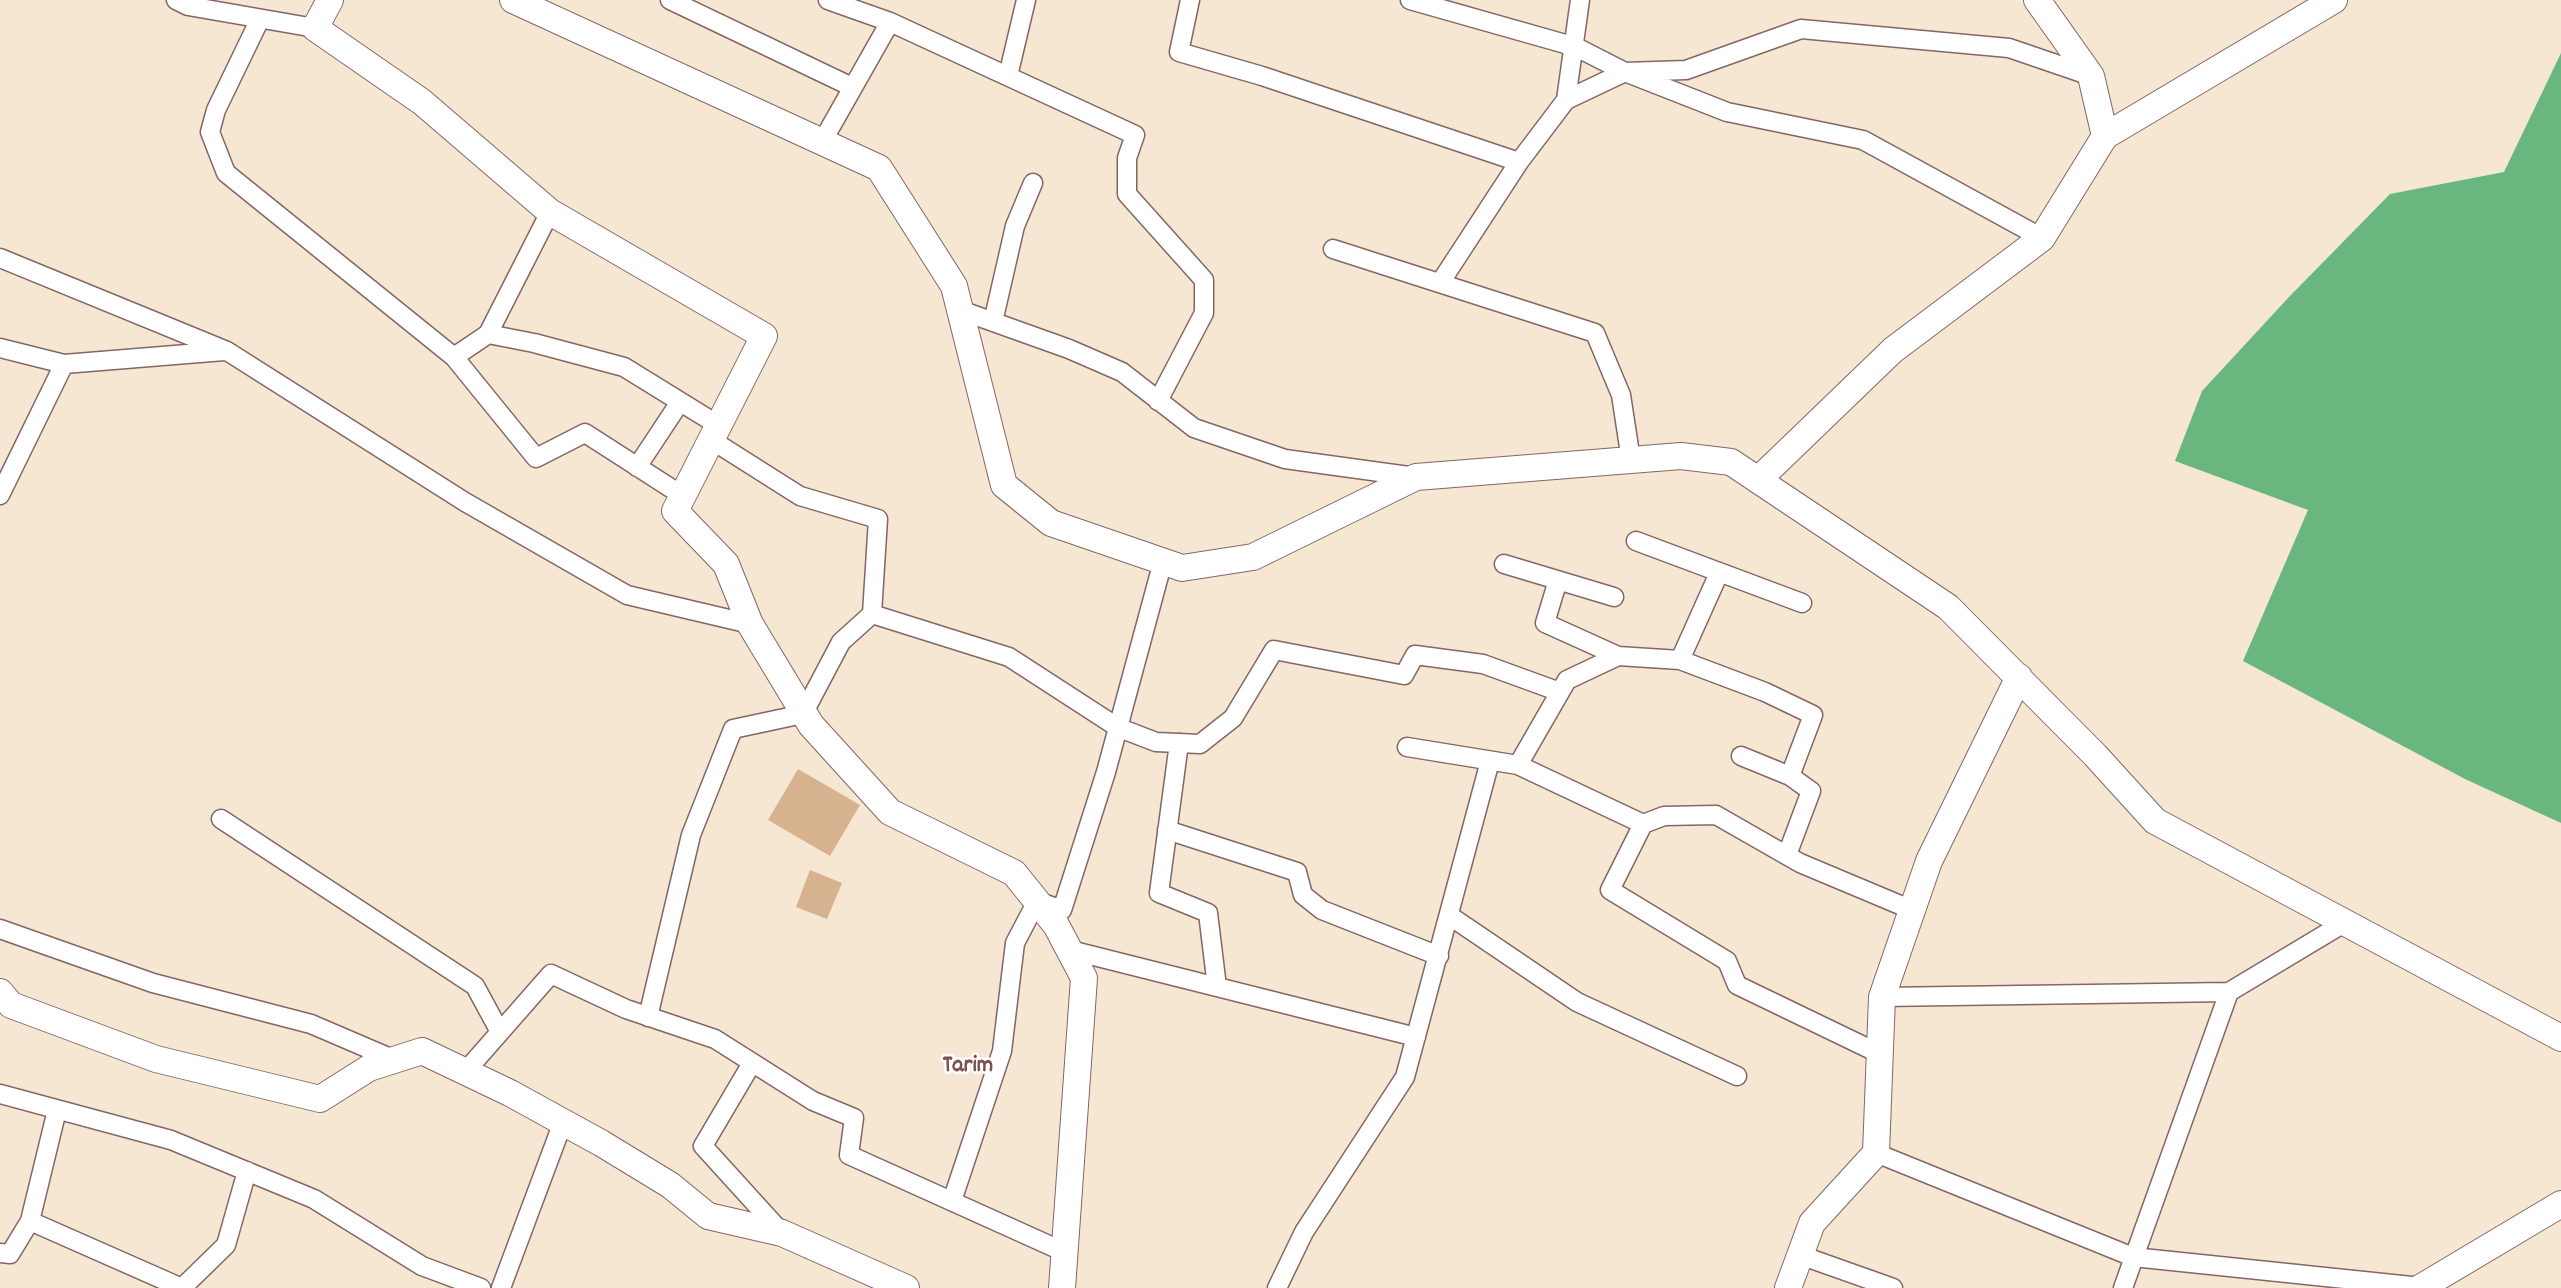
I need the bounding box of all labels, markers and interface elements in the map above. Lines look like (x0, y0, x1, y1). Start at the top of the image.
district label: Tarim (943, 1054, 993, 1082)

